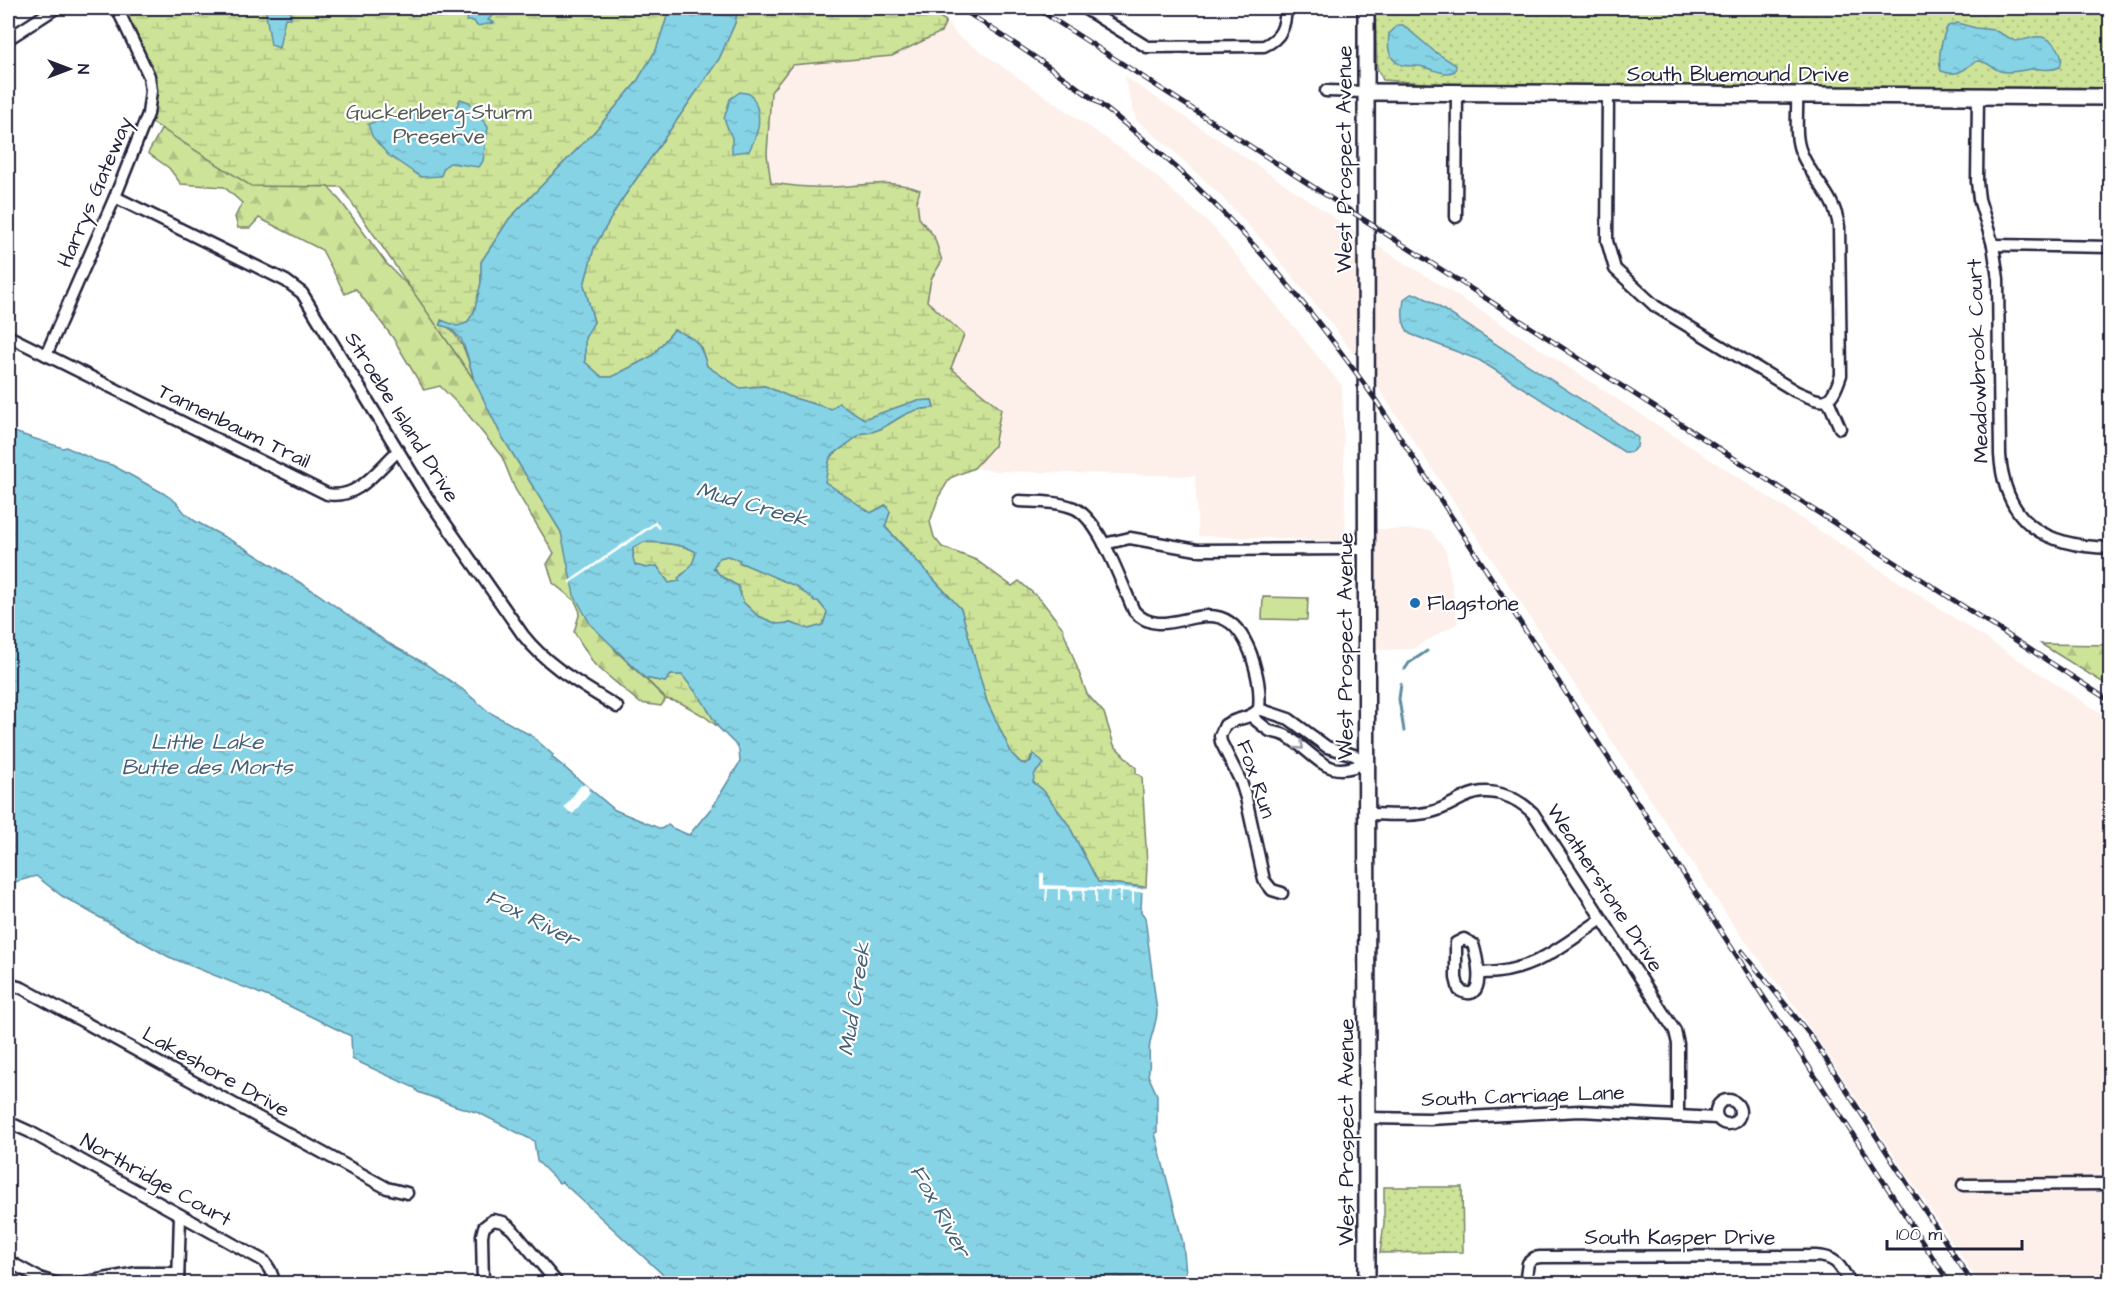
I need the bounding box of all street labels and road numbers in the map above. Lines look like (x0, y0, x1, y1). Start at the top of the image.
street label: West Prospect Avenue (1330, 45, 1360, 273)
street label: South Bluemound Drive (1627, 60, 1849, 89)
street label: Harrys Gateway (50, 112, 142, 273)
street label: Meadowbrook Court (1960, 258, 1996, 464)
street label: Stroebe Island Drive (338, 326, 466, 508)
street label: Tannenbaum Trail (153, 377, 315, 475)
street label: West Prospect Avenue (1331, 532, 1361, 760)
street label: Fox Run (1229, 736, 1283, 822)
street label: Weatherstone Drive (1540, 798, 1670, 978)
street label: West Prospect Avenue (1332, 1018, 1362, 1246)
street label: Lakeshore Drive (137, 1020, 295, 1124)
street label: South Carriage Lane (1421, 1078, 1625, 1116)
street label: Northridge Court (74, 1126, 237, 1236)
street label: South Kasper Drive (1585, 1223, 1775, 1253)

